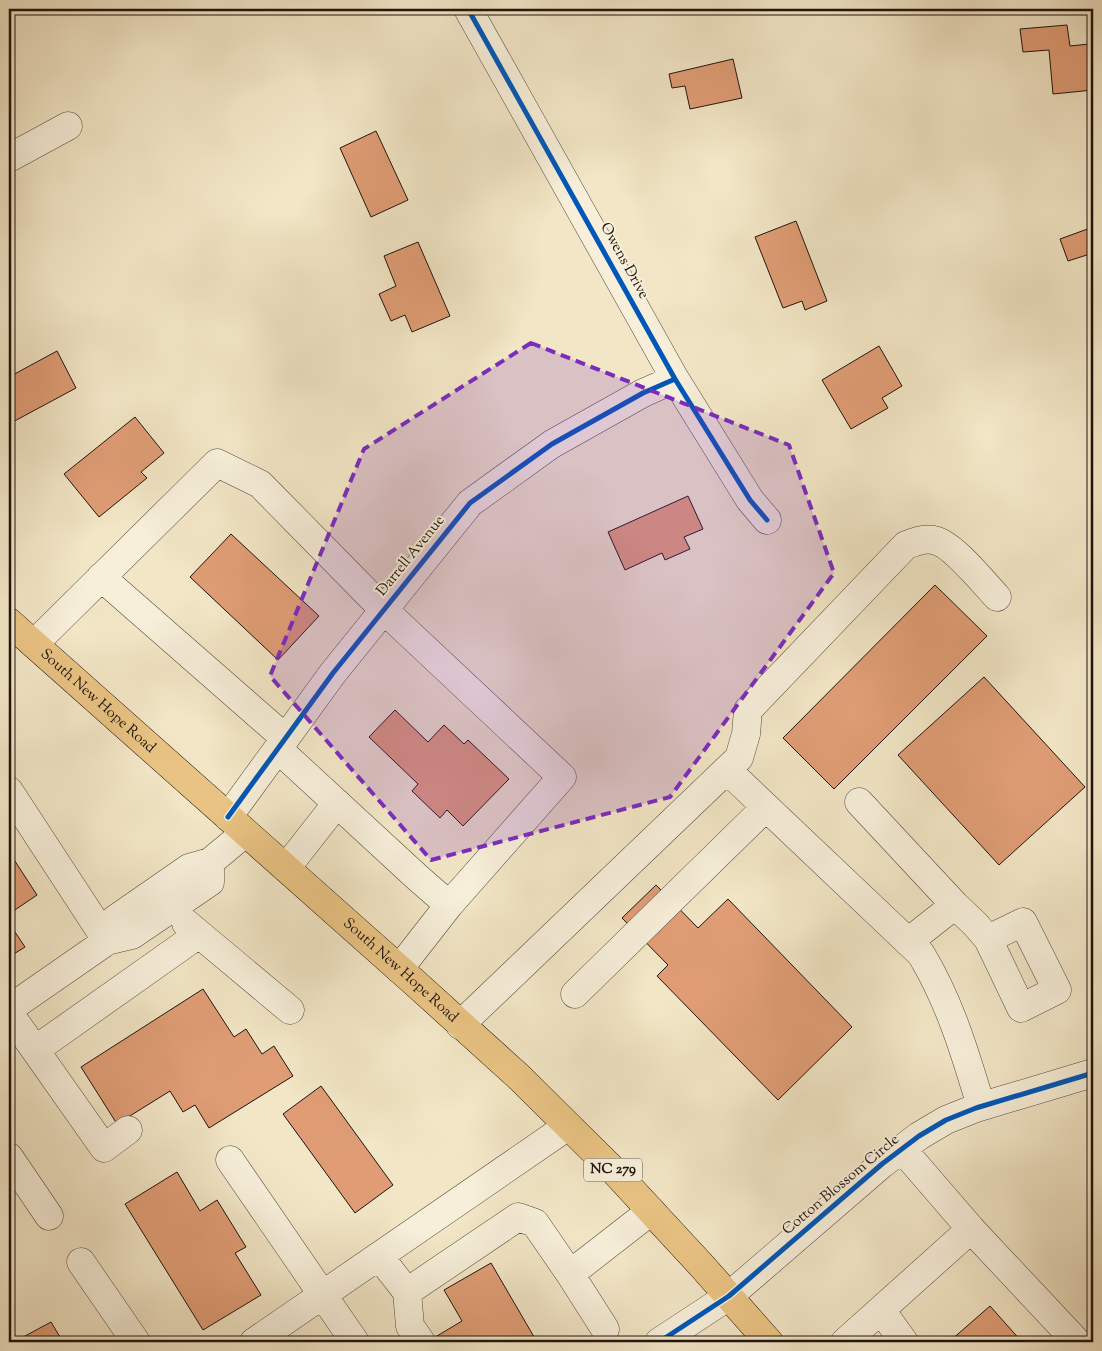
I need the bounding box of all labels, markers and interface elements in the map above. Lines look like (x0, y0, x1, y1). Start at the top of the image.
street label: Owens Drive (594, 219, 654, 303)
street label: Darrell Avenue (372, 511, 450, 601)
street label: South New Hope Road (36, 644, 161, 758)
street label: South New Hope Road (338, 913, 463, 1028)
street label: Cotton Blossom Circle (778, 1130, 904, 1240)
road number: NC 279 (584, 1158, 642, 1182)

